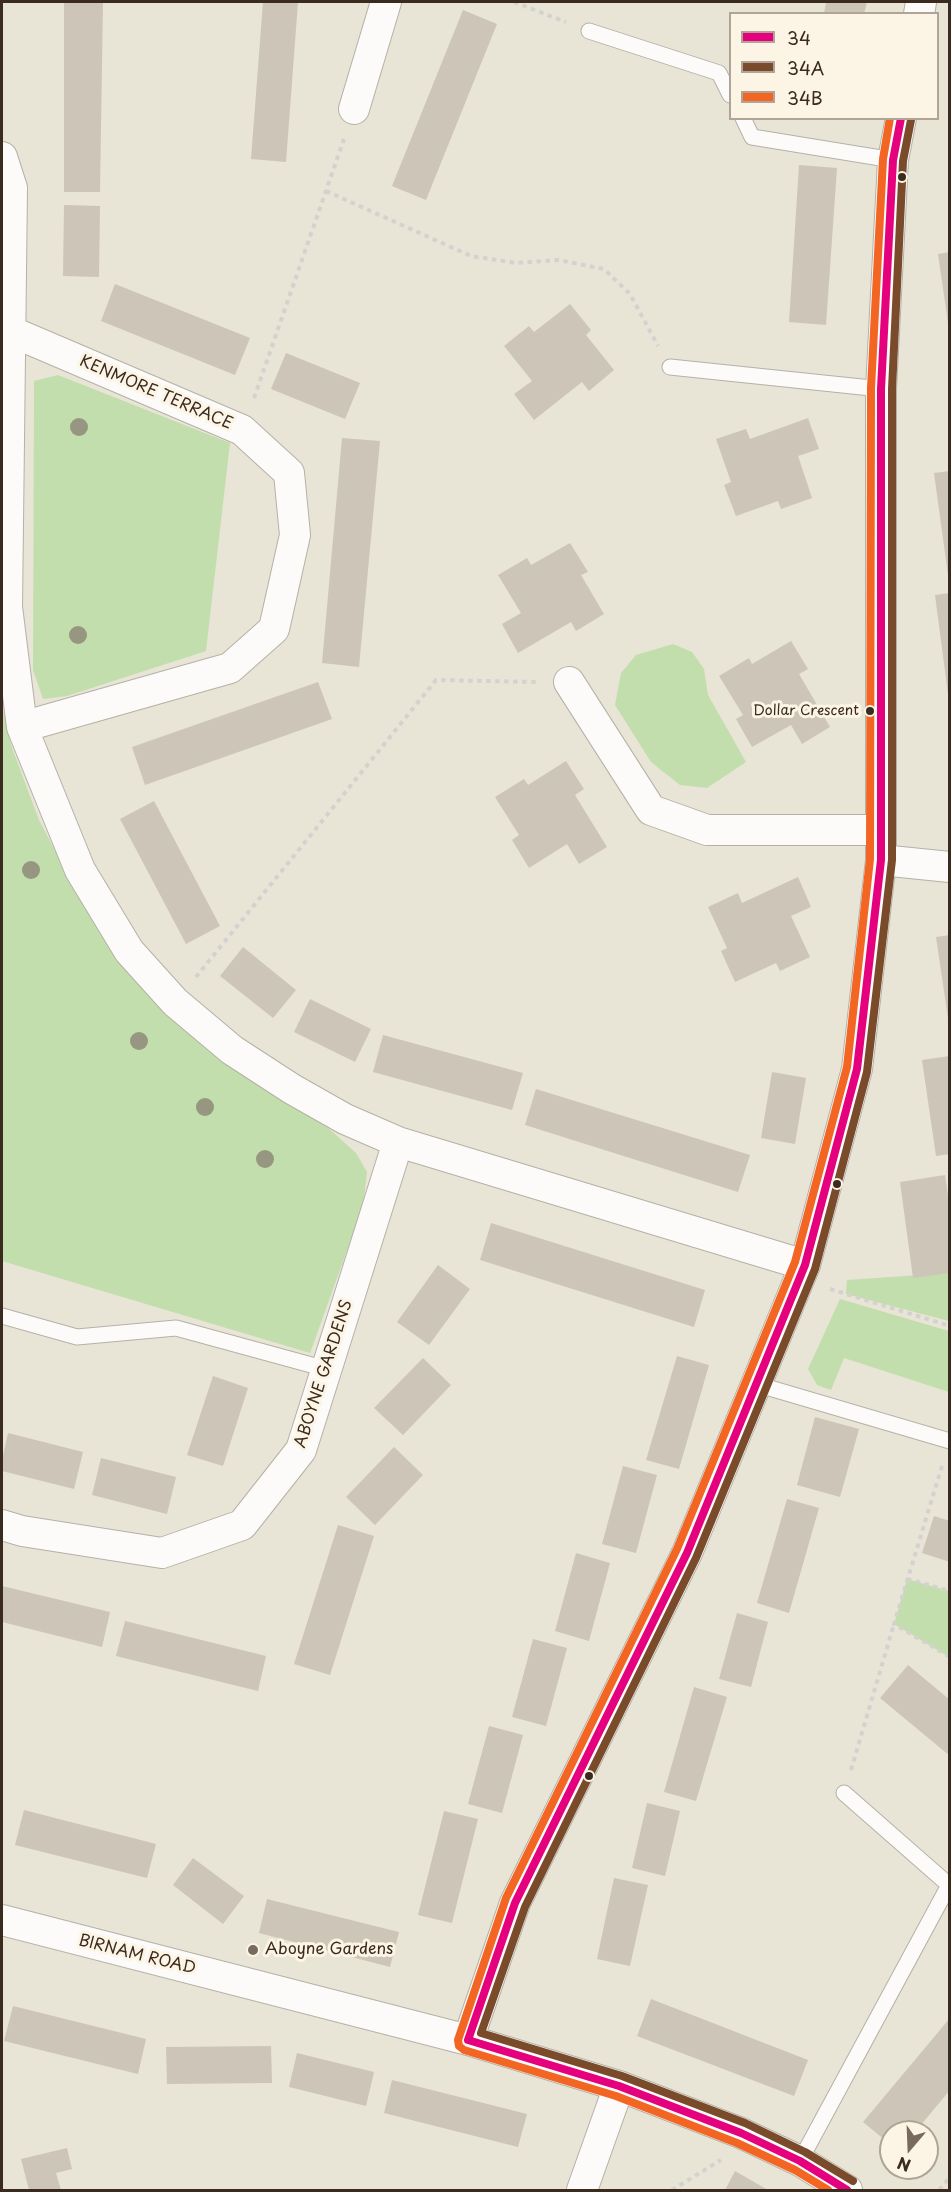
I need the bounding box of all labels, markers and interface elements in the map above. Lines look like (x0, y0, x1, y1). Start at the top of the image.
legend (729, 12, 939, 120)
text: 34 (787, 24, 811, 51)
text: 34A (787, 54, 824, 81)
text: 34B (787, 84, 823, 111)
unlabelled marker (896, 171, 908, 183)
street label: KENMORE TERRACE (76, 352, 236, 434)
place label: Dollar Crescent (753, 703, 859, 719)
marker: Dollar Crescent (864, 705, 876, 717)
unlabelled marker (831, 1178, 843, 1190)
street label: ABOYNE GARDENS (291, 1298, 357, 1450)
unlabelled marker (583, 1770, 595, 1782)
street label: BIRNAM ROAD (76, 1931, 198, 1979)
place label: Aboyne Gardens (265, 1940, 393, 1960)
marker: Aboyne Gardens (246, 1943, 260, 1957)
north arrow (879, 2120, 939, 2180)
text: N (894, 2152, 914, 2179)

